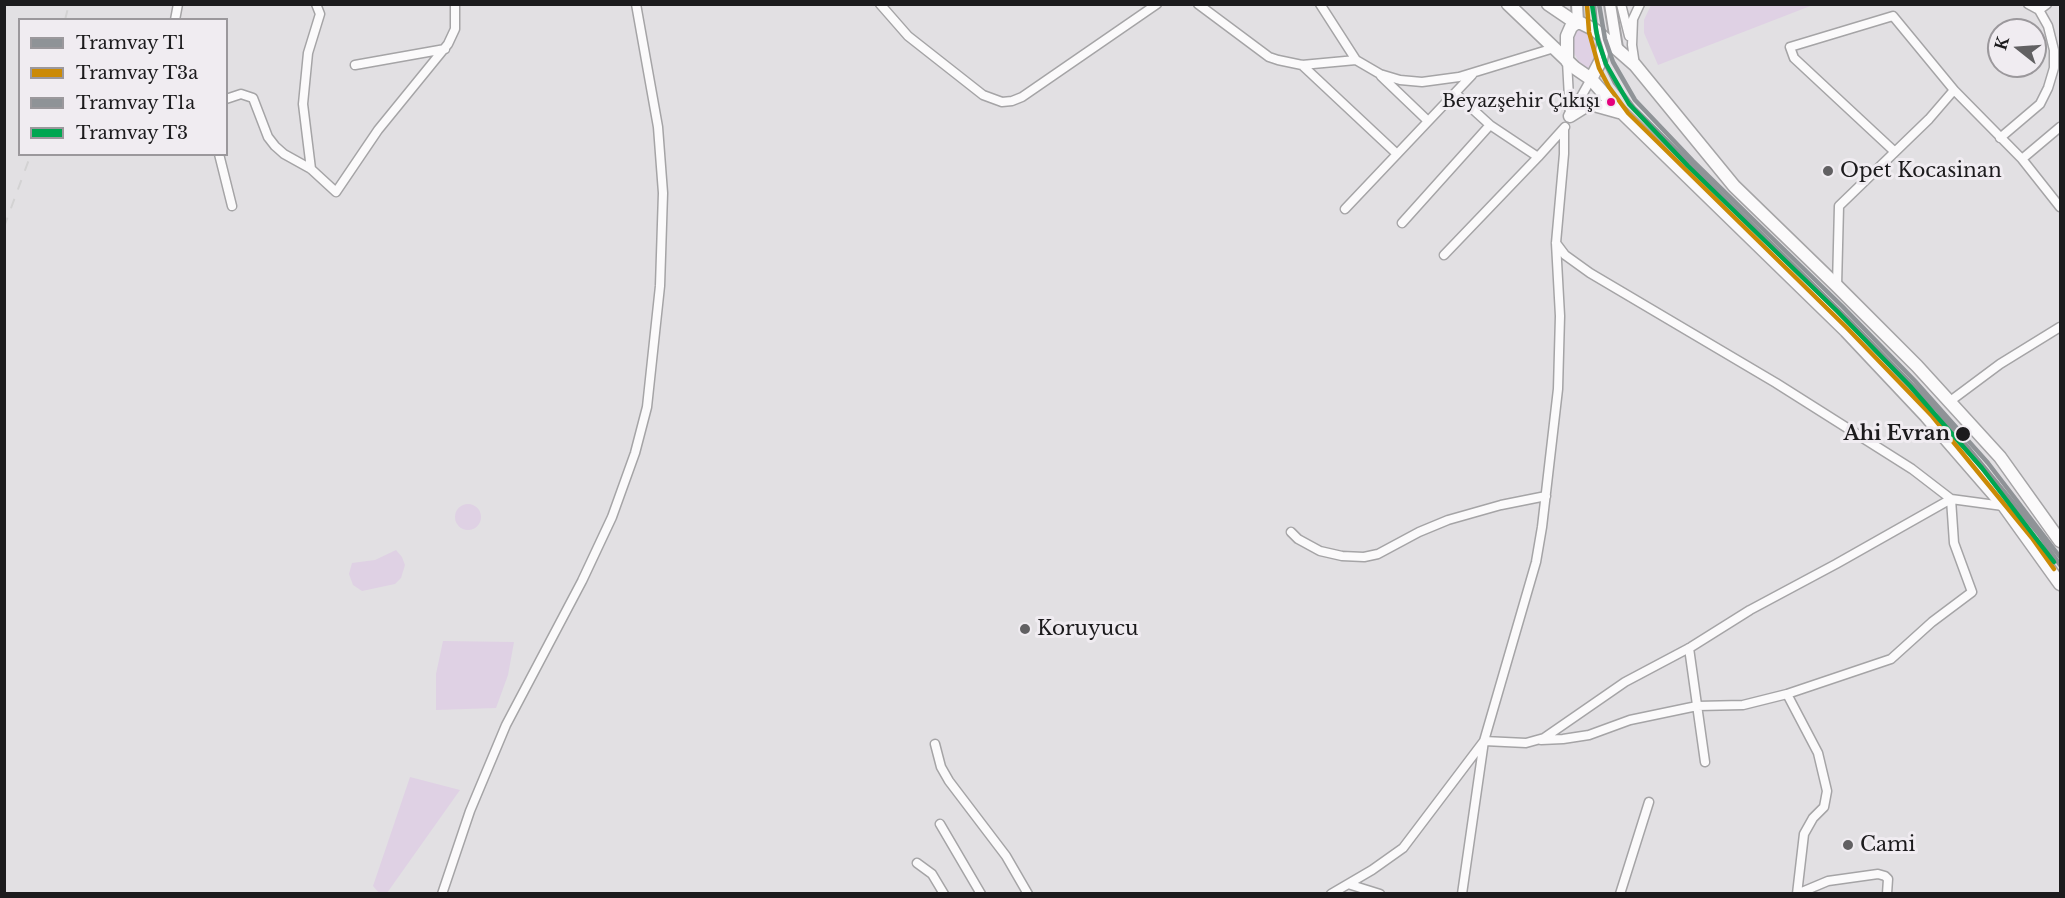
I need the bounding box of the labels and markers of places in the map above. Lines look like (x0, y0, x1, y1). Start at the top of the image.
place label: Beyazşehir Çıkışı (1442, 91, 1600, 113)
marker: Beyazşehir Çıkışı (1605, 96, 1617, 108)
place label: Opet Kocasinan (1840, 159, 2002, 183)
marker: Opet Kocasinan (1821, 164, 1835, 178)
place label: Ahi Evran (1844, 422, 1950, 446)
marker: Ahi Evran (1954, 425, 1972, 443)
place label: Koruyucu (1037, 617, 1138, 641)
marker: Koruyucu (1018, 622, 1032, 636)
place label: Cami (1860, 833, 1915, 857)
marker: Cami (1841, 838, 1855, 852)

